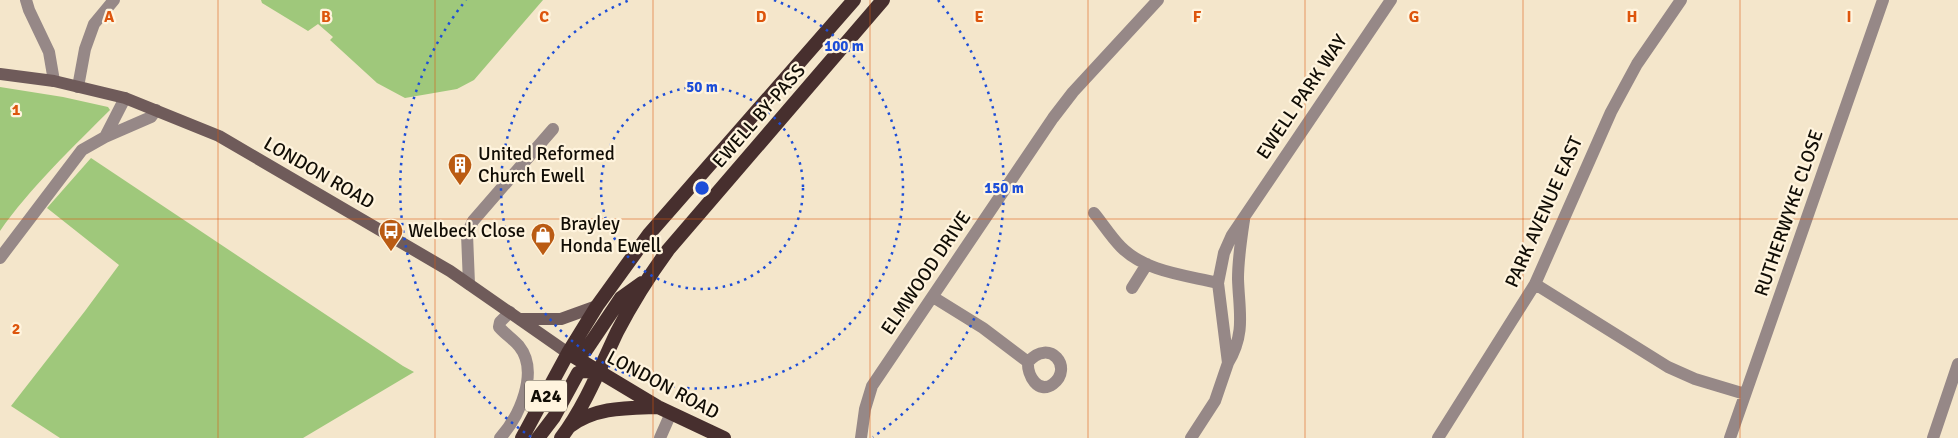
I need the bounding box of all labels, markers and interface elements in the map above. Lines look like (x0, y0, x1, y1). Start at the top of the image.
text: A (104, 7, 115, 27)
text: B (321, 7, 331, 27)
text: C (539, 7, 549, 27)
text: D (756, 7, 767, 27)
text: E (974, 7, 984, 27)
text: F (1193, 7, 1202, 27)
text: G (1409, 7, 1419, 27)
text: H (1627, 7, 1637, 27)
text: I (1846, 7, 1852, 27)
street label: EWELL PARK WAY (1251, 30, 1353, 164)
text: 100 m (824, 37, 864, 55)
street label: EWELL BY-PASS (707, 59, 811, 173)
text: 50 m (686, 78, 718, 96)
text: 1 (12, 100, 21, 120)
street label: RUTHERWYKE CLOSE (1749, 127, 1829, 299)
street label: LONDON ROAD (259, 132, 379, 214)
street label: PARK AVENUE EAST (1500, 132, 1588, 291)
place label: United Reformed Church Ewell (478, 142, 615, 188)
building icon: United Reformed Church Ewell (447, 152, 473, 186)
centre of rings (693, 179, 711, 197)
text: 150 m (984, 179, 1024, 197)
street label: ELMWOOD DRIVE (876, 207, 976, 339)
place label: Brayley Honda Ewell (560, 212, 661, 258)
bus stop icon: Welbeck Close (378, 218, 404, 252)
place label: Welbeck Close (408, 219, 525, 243)
shop icon: Brayley Honda Ewell (530, 222, 556, 256)
text: 2 (12, 319, 20, 339)
street label: LONDON ROAD (603, 345, 723, 425)
road number: A24 (525, 381, 567, 412)

